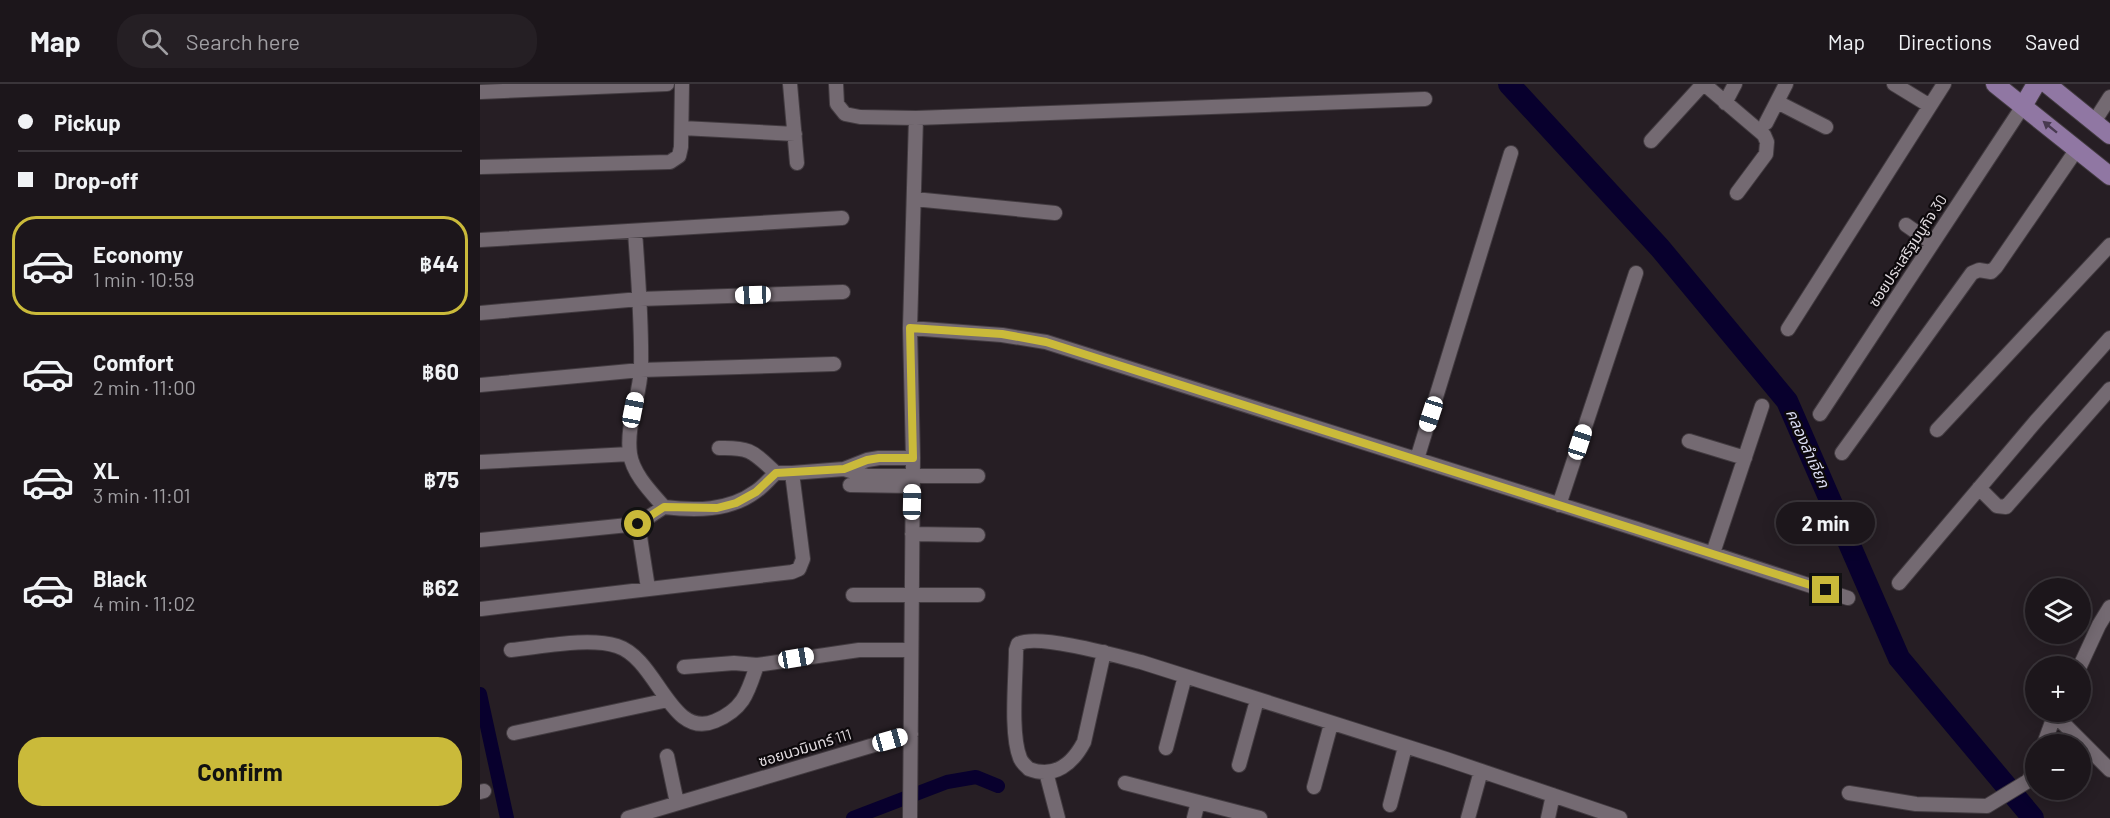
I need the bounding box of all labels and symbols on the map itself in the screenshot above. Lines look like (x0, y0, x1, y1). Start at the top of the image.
one-way arrow (2042, 121, 2058, 134)
street label: ซอยประเสริฐมนูกิจ 30 (1864, 191, 1951, 311)
car (735, 285, 771, 305)
car (621, 391, 645, 429)
car (1417, 394, 1445, 434)
water label: คลองลำเจียก (1783, 405, 1835, 491)
car (1566, 422, 1594, 462)
car (903, 484, 921, 520)
callout: 2 min (1776, 503, 1876, 545)
route start (624, 510, 651, 537)
route end (1812, 576, 1839, 603)
car (777, 646, 815, 670)
street label: ซอยนวมินทร์ 111 (756, 724, 853, 770)
car (870, 726, 910, 754)

